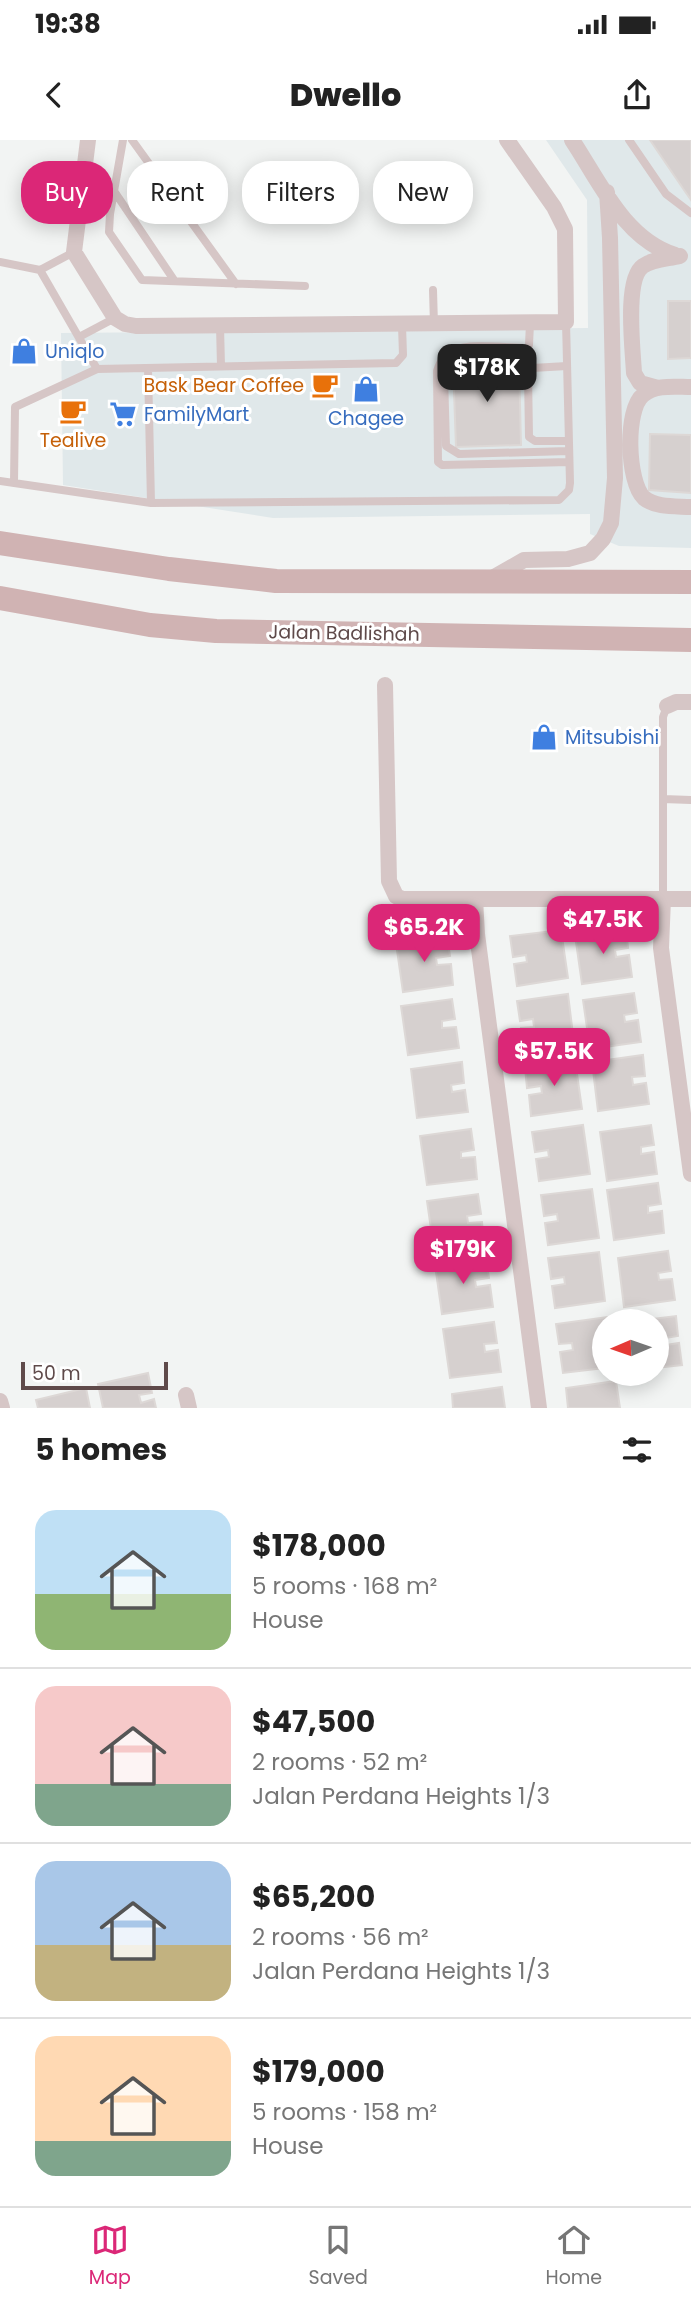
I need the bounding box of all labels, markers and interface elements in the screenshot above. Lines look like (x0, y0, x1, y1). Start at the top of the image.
text: 19:38 (35, 6, 101, 42)
text: Dwello (290, 72, 401, 117)
icon: back (35, 76, 73, 114)
icon: share (618, 76, 656, 114)
chip: Buy (21, 161, 113, 224)
chip: Rent (127, 161, 228, 224)
chip: Filters (242, 161, 359, 224)
chip: New (373, 161, 473, 224)
shop icon: Uniqlo (9, 336, 39, 366)
place label: Uniqlo (45, 338, 104, 365)
pin: $178K (438, 344, 536, 404)
text: $178K (453, 351, 521, 383)
cafe icon: Bask Bear Coffee (310, 370, 340, 400)
place label: Bask Bear Coffee (143, 372, 304, 399)
shop icon: Chagee (351, 374, 381, 404)
cafe icon: Tealive (58, 396, 88, 426)
supermarket icon: FamilyMart (108, 399, 138, 429)
place label: FamilyMart (144, 401, 249, 428)
place label: Chagee (328, 405, 404, 432)
place label: Tealive (40, 427, 106, 454)
street label: Jalan Badlishah (268, 618, 420, 648)
shop icon: Mitsubishi (529, 722, 559, 752)
place label: Mitsubishi (565, 724, 659, 751)
pin: $47.5K (546, 896, 660, 956)
text: $47.5K (563, 903, 643, 935)
pin: $65.2K (367, 904, 481, 964)
text: $65.2K (384, 911, 464, 943)
pin: $57.5K (497, 1028, 611, 1088)
text: $57.5K (514, 1035, 594, 1067)
pin: $179K (414, 1226, 512, 1286)
text: $179K (430, 1233, 496, 1265)
north arrow (592, 1309, 668, 1386)
map controls (592, 1309, 669, 1386)
scale bar (21, 1359, 168, 1391)
text: 50 m (32, 1360, 81, 1387)
text: 5 homes (35, 1428, 167, 1471)
icon: filters (618, 1431, 656, 1469)
text: $178,000 (252, 1524, 386, 1567)
icon: home (91, 1538, 175, 1622)
text: 5 rooms · 168 m² (252, 1570, 437, 1602)
text: House (252, 1604, 324, 1636)
text: $47,500 (252, 1700, 375, 1743)
icon: home (91, 1714, 175, 1798)
text: 2 rooms · 52 m² (252, 1746, 427, 1778)
text: Jalan Perdana Heights 1/3 (252, 1780, 550, 1812)
text: $65,200 (252, 1875, 375, 1918)
icon: home (91, 1889, 175, 1973)
text: 2 rooms · 56 m² (252, 1921, 429, 1953)
text: Jalan Perdana Heights 1/3 (252, 1955, 550, 1987)
text: $179,000 (252, 2050, 385, 2093)
icon: home (91, 2064, 175, 2148)
text: 5 rooms · 158 m² (252, 2096, 437, 2128)
text: House (252, 2130, 324, 2162)
tab: Map (89, 2221, 131, 2292)
tab: Saved (309, 2221, 368, 2292)
tab: Home (545, 2221, 602, 2292)

